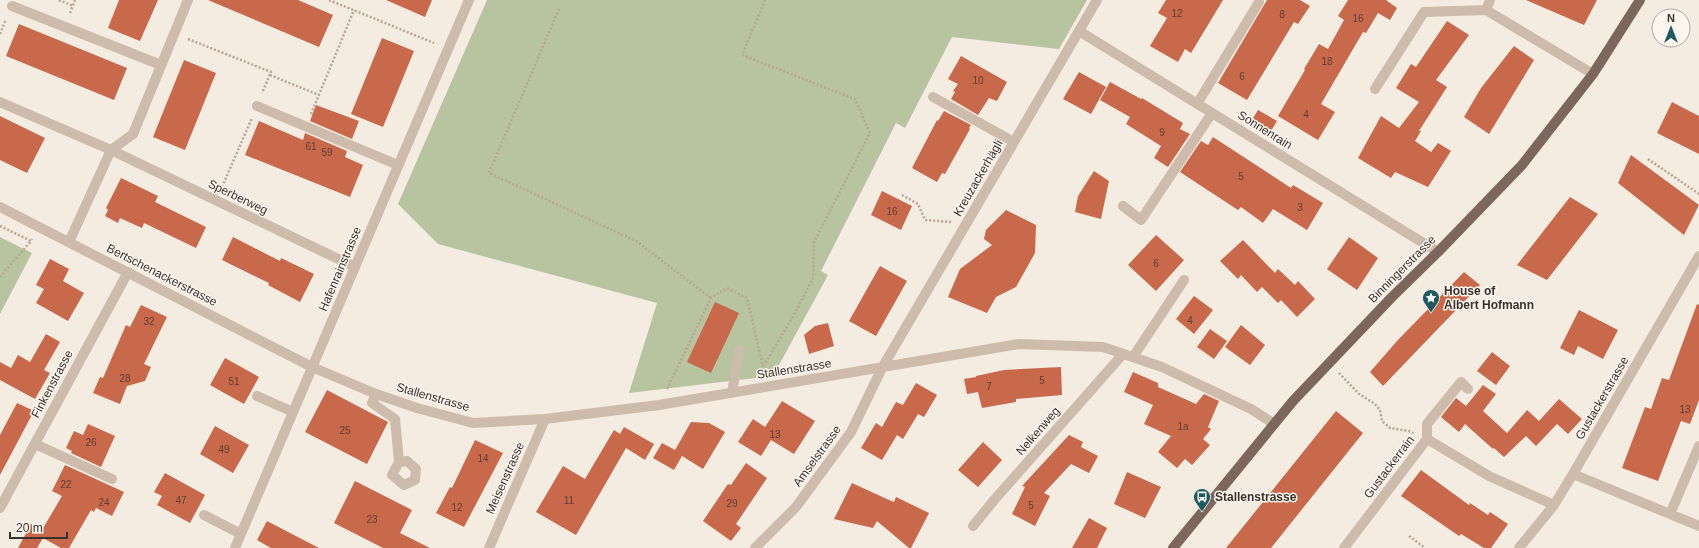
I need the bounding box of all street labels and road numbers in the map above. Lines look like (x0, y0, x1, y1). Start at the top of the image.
street label: Sonnenrain (1235, 108, 1295, 152)
street label: Kreuzackerhägli (950, 137, 1006, 219)
street label: Sperberweg (206, 177, 270, 217)
street label: Hafenrainstrasse (316, 224, 364, 313)
street label: Binningerstrasse (1365, 232, 1439, 306)
street label: Bertschenackerstrasse (104, 241, 220, 309)
street label: Finkenstrasse (28, 347, 76, 420)
street label: Gustackerstrasse (1573, 354, 1632, 442)
street label: Stallenstrasse (756, 356, 833, 382)
street label: Stallenstrasse (395, 380, 471, 414)
street label: Nelkenweg (1013, 404, 1063, 458)
street label: Amselstrasse (790, 422, 844, 489)
street label: Gustackerrain (1361, 433, 1417, 501)
street label: Meisenstrasse (483, 440, 527, 516)

